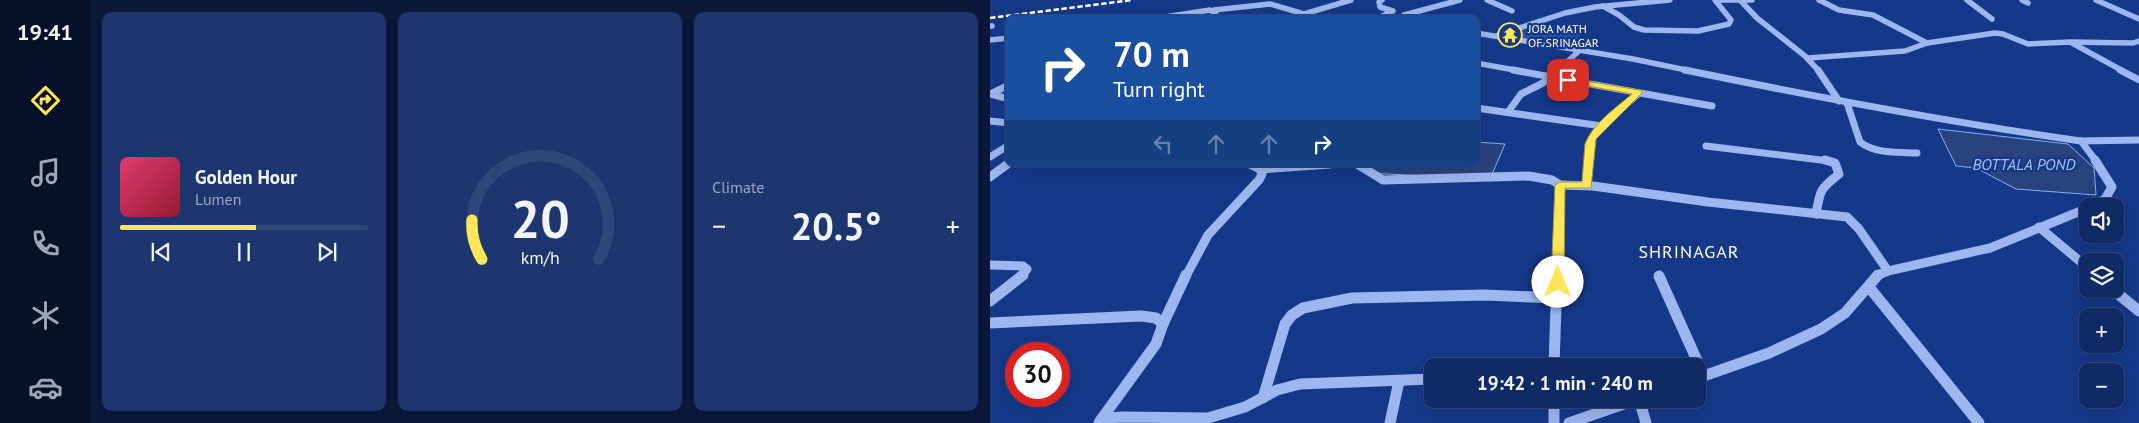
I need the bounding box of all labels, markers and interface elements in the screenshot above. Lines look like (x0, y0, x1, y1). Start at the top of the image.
text: 19:41 (17, 18, 73, 46)
place label: JORA MATH OF SRINAGAR (1527, 21, 1599, 50)
temple icon: JORA MATH OF SRINAGAR (1497, 22, 1523, 48)
text: 70 m (1113, 31, 1190, 77)
icon: right (1030, 35, 1095, 100)
pin (1547, 59, 1589, 101)
icon: arrive (1554, 66, 1582, 94)
text: Turn right (1113, 75, 1205, 103)
icon: directions (28, 83, 63, 118)
icon: left (1149, 130, 1177, 158)
icon: ahead (1202, 130, 1230, 158)
icon: ahead (1255, 130, 1283, 158)
icon: right (1308, 130, 1336, 158)
water label: BOTTALA POND (1972, 154, 2076, 174)
icon: music (28, 155, 63, 190)
text: Golden Hour (195, 165, 297, 189)
text: Climate (712, 177, 764, 197)
text: 20 (511, 185, 569, 252)
text: Lumen (195, 189, 241, 209)
map controls (2079, 198, 2124, 408)
button: sound (2079, 198, 2124, 243)
text: 20.5° (791, 201, 881, 250)
text: − (712, 207, 726, 244)
text: + (946, 207, 960, 244)
icon: phone (28, 226, 63, 261)
icon: previous (147, 238, 175, 266)
icon: pause (230, 238, 258, 266)
icon: next (313, 238, 341, 266)
district label: SHRINAGAR (1638, 240, 1740, 263)
text: km/h (520, 246, 560, 269)
button: layers (2079, 253, 2124, 298)
position arrow (1531, 255, 1583, 307)
icon: climate (28, 298, 63, 333)
button: + (2079, 308, 2124, 353)
speed limit sign: 30 (1005, 342, 1070, 407)
button: − (2079, 363, 2124, 408)
icon: car (28, 370, 63, 405)
text: 19:42 · 1 min · 240 m (1477, 371, 1653, 395)

